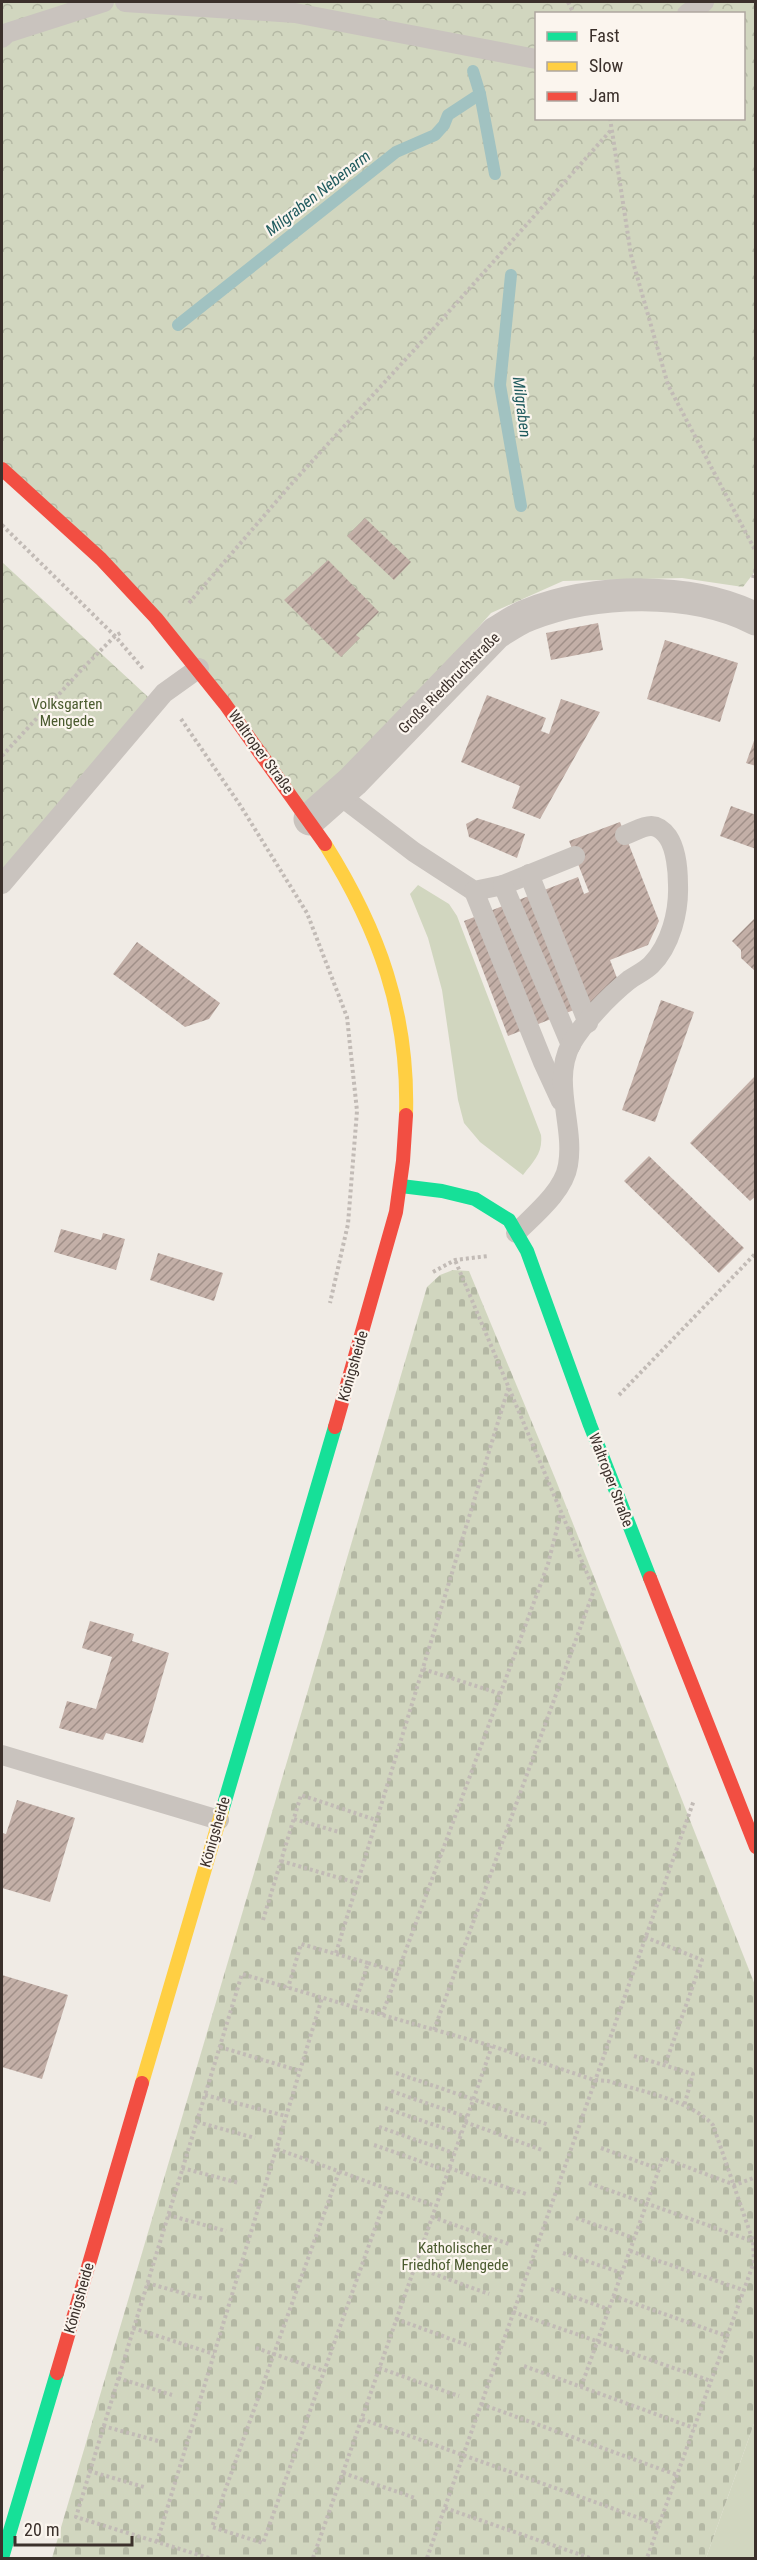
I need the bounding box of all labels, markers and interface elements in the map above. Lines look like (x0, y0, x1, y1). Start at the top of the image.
legend (535, 12, 745, 120)
text: Fast (589, 25, 620, 46)
text: Slow (589, 55, 624, 76)
text: Jam (589, 85, 620, 106)
water label: Milgraben Nebenarm (262, 146, 374, 240)
water label: Milgraben (509, 376, 535, 438)
street label: Große Riedbruchstraße (395, 629, 503, 737)
park label: Volksgarten Mengede (32, 695, 102, 730)
street label: Waltroper Straße (225, 707, 297, 797)
street label: Königsheide (334, 1329, 372, 1403)
street label: Waltroper Straße (585, 1430, 637, 1530)
street label: Königsheide (196, 1795, 234, 1869)
park label: Katholischer Friedhof Mengede (402, 2239, 509, 2274)
street label: Königsheide (60, 2261, 98, 2335)
scale bar (15, 2509, 132, 2547)
text: 20 m (24, 2519, 59, 2540)

